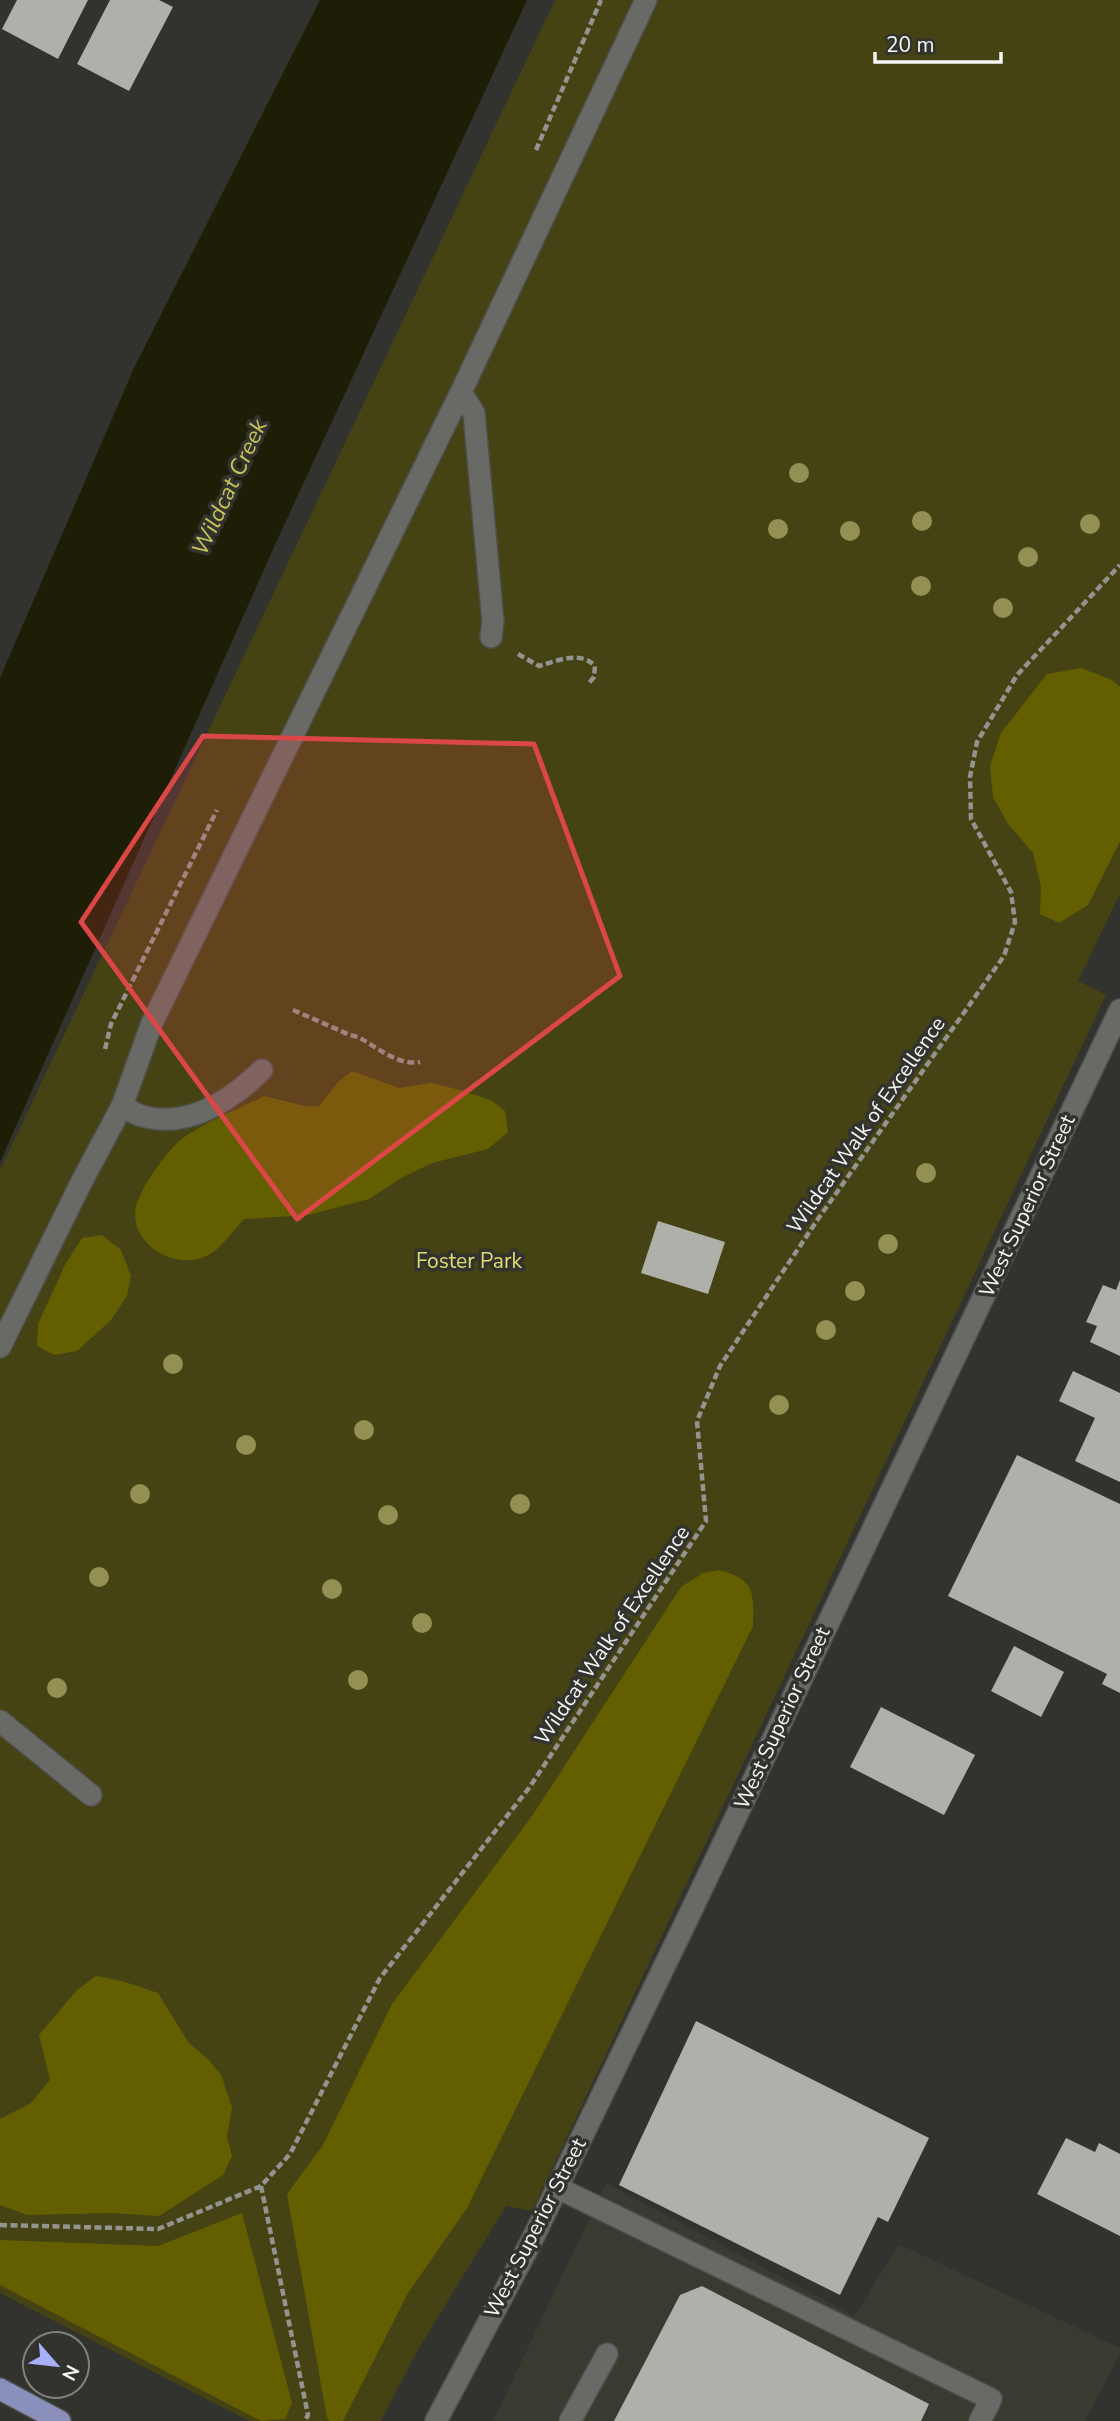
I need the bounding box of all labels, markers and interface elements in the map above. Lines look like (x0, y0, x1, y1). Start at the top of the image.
scale bar (875, 21, 1001, 65)
text: 20 m (886, 31, 935, 59)
water label: Wildcat Creek (184, 414, 275, 560)
street label: Wildcat Walk of Excellence (780, 1011, 952, 1239)
street label: West Superior Street (972, 1110, 1082, 1302)
park label: Foster Park (416, 1247, 523, 1275)
street label: Wildcat Walk of Excellence (528, 1520, 696, 1750)
street label: West Superior Street (727, 1622, 837, 1814)
street label: West Superior Street (478, 2133, 593, 2323)
north arrow (21, 2330, 91, 2400)
text: N (55, 2360, 85, 2385)

